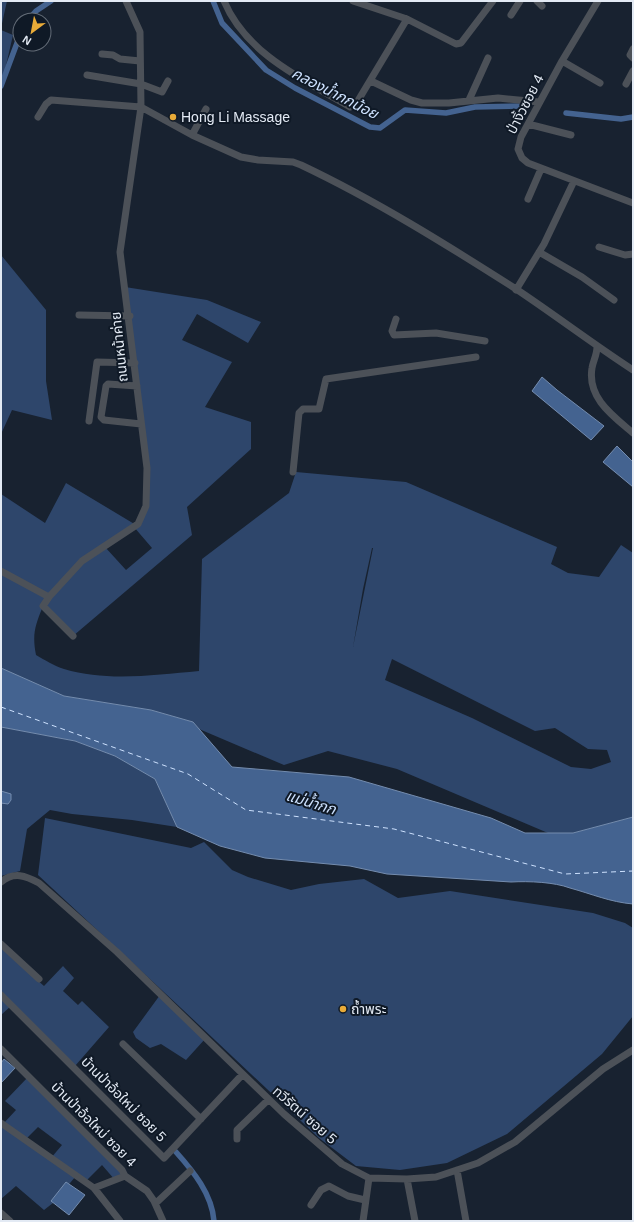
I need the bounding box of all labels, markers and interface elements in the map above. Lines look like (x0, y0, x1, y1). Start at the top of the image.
north arrow (12, 12, 52, 52)
text: N (20, 33, 33, 48)
water label: คลองน้ำกกน้อย (289, 62, 383, 123)
street label: ป่างิ้วซอย 4 (502, 71, 547, 136)
place label: Hong Li Massage (181, 109, 290, 125)
marker: Hong Li Massage (168, 112, 178, 122)
street label: ถนนหน้าค่าย (107, 311, 131, 383)
water label: แม่น้ำกก (284, 785, 339, 818)
place label: ถ้ำพระ (351, 999, 387, 1017)
marker: ถ้ำพระ (338, 1004, 348, 1014)
street label: บ้านป่าอ้อใหม่ ซอย 5 (78, 1053, 170, 1145)
street label: บ้านป่าอ้อใหม่ ซอย 4 (48, 1078, 140, 1170)
street label: ทวีรัตน์ ซอย 5 (270, 1083, 340, 1147)

